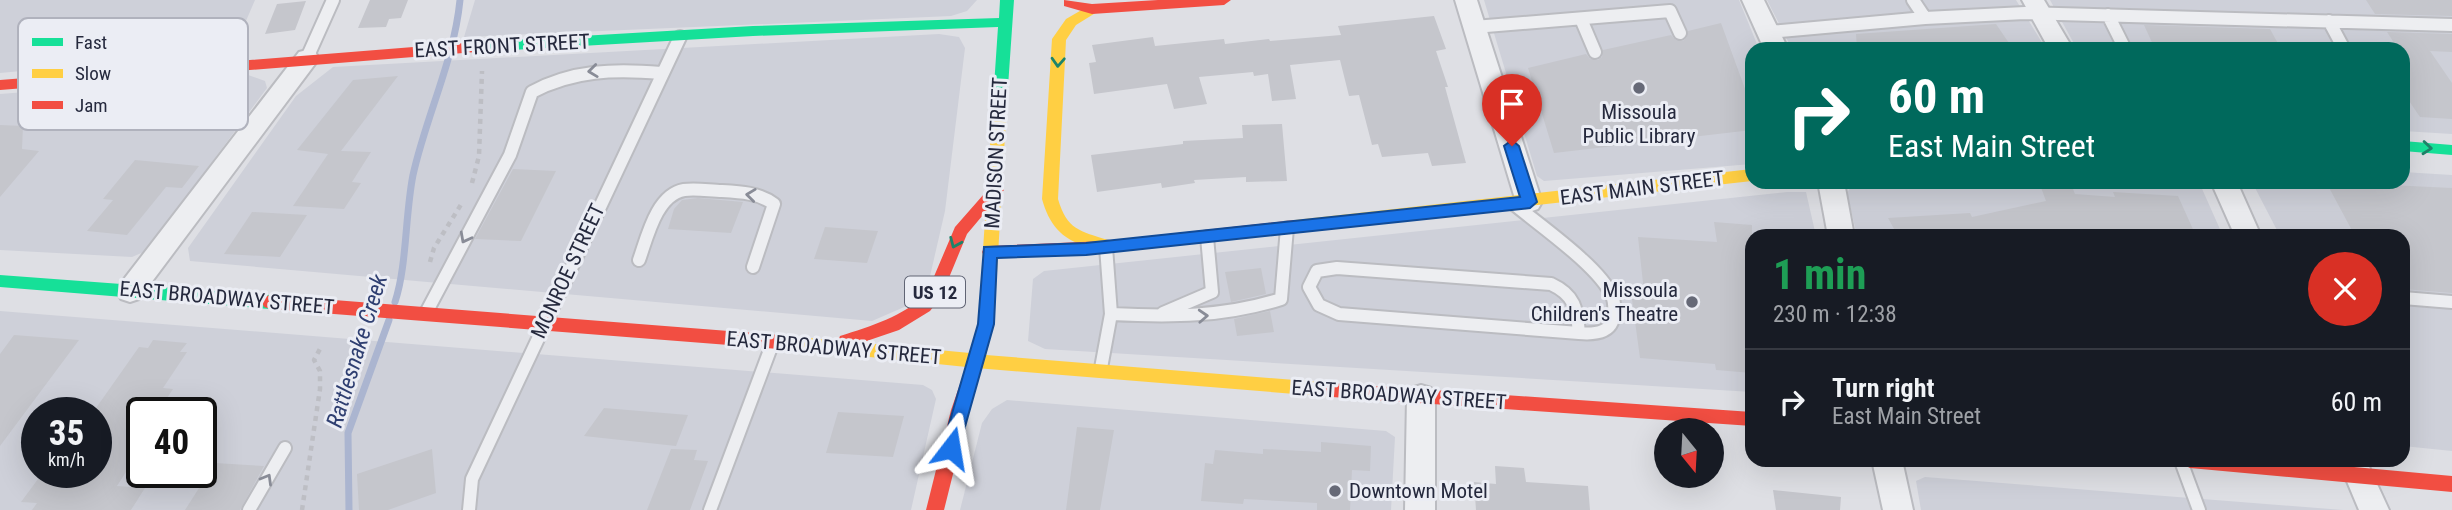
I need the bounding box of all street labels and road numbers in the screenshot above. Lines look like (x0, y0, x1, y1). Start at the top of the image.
street label: EAST FRONT STREET (414, 29, 590, 63)
street label: MADISON STREET (980, 77, 1012, 229)
street label: EAST MAIN STREET (1559, 166, 1725, 210)
street label: MONROE STREET (526, 200, 610, 342)
road number: US 12 (905, 276, 965, 308)
street label: EAST BROADWAY STREET (119, 277, 335, 319)
street label: EAST BROADWAY STREET (726, 327, 942, 369)
street label: EAST BROADWAY STREET (1291, 376, 1507, 414)

